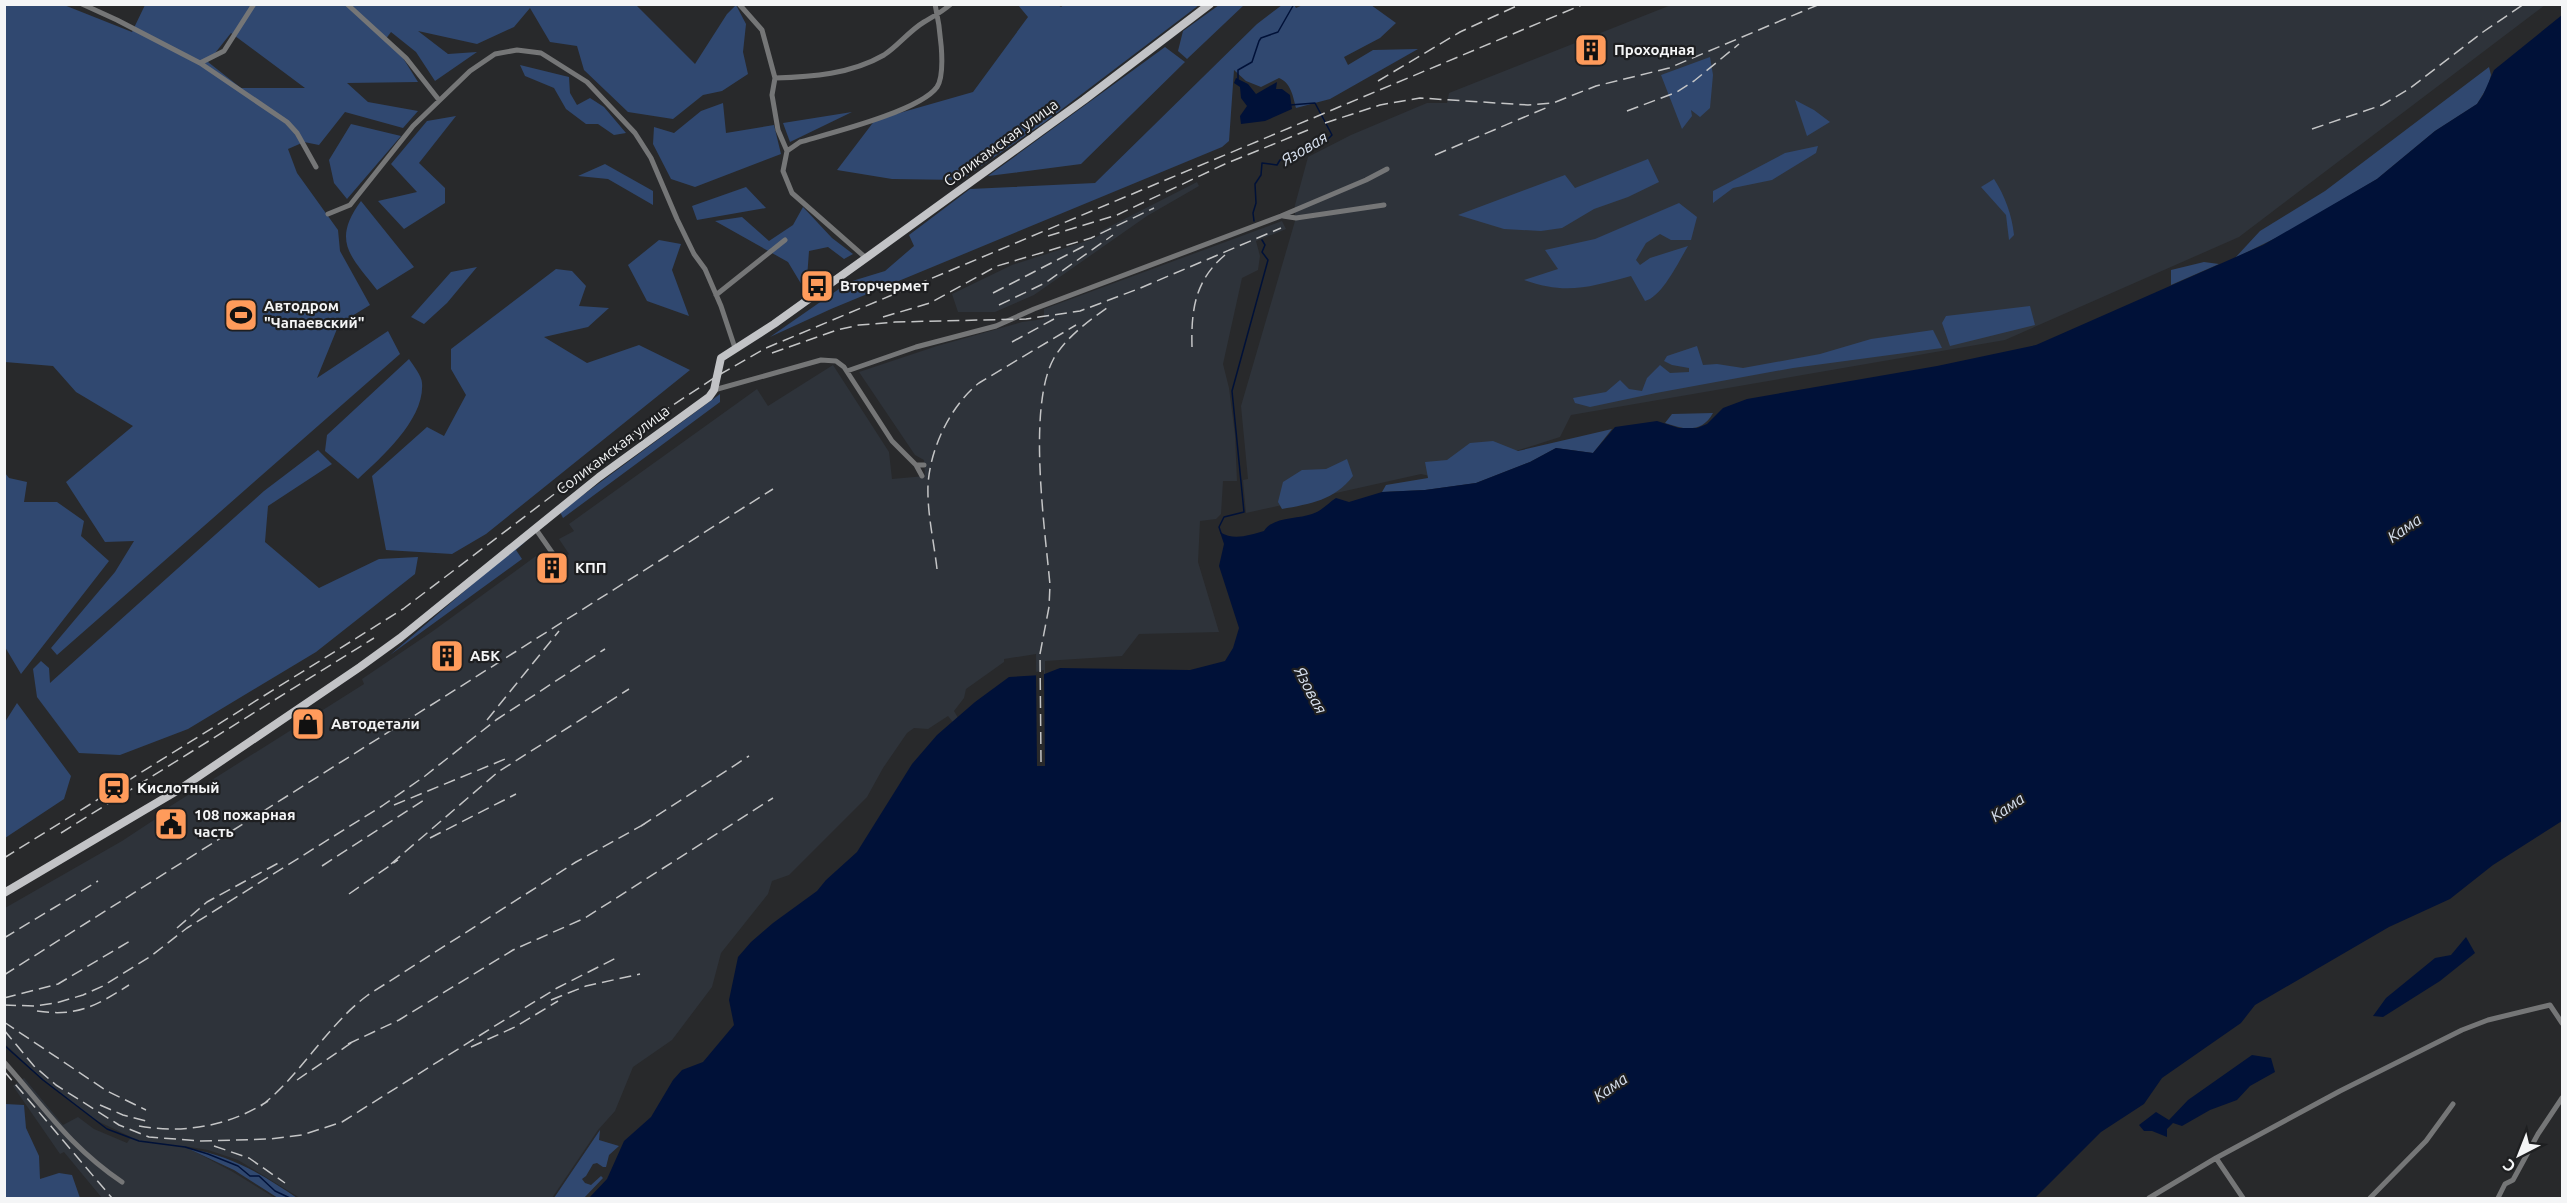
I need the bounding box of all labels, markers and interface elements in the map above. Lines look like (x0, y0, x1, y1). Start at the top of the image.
building icon: Проходная (1573, 32, 1609, 68)
place label: Проходная (1614, 41, 1695, 58)
street label: Соликамская улица (940, 95, 1061, 190)
water label: Язовая (1277, 127, 1330, 169)
bus stop icon: Вторчермет (799, 268, 835, 304)
place label: Вторчермет (840, 277, 929, 294)
sports icon: Автодром "Чапаевский" (223, 297, 259, 333)
place label: Автодром "Чапаевский" (264, 297, 364, 331)
street label: Соликамская улица (553, 402, 672, 498)
water label: Кама (2384, 510, 2425, 546)
building icon: КПП (534, 550, 570, 586)
place label: КПП (575, 559, 607, 576)
building icon: АБК (429, 638, 465, 674)
place label: АБК (470, 647, 500, 664)
water label: Язовая (1291, 663, 1331, 717)
shop icon: Автодетали (290, 706, 326, 742)
place label: Автодетали (331, 715, 420, 732)
station icon: Кислотный (96, 770, 132, 806)
place label: Кислотный (137, 779, 220, 796)
water label: Кама (1987, 789, 2028, 825)
public building icon: 108 пожарная часть (153, 806, 189, 842)
place label: 108 пожарная часть (194, 806, 296, 840)
water label: Кама (1590, 1069, 1631, 1105)
north arrow (2489, 1125, 2549, 1185)
text: С (2499, 1156, 2519, 1176)

